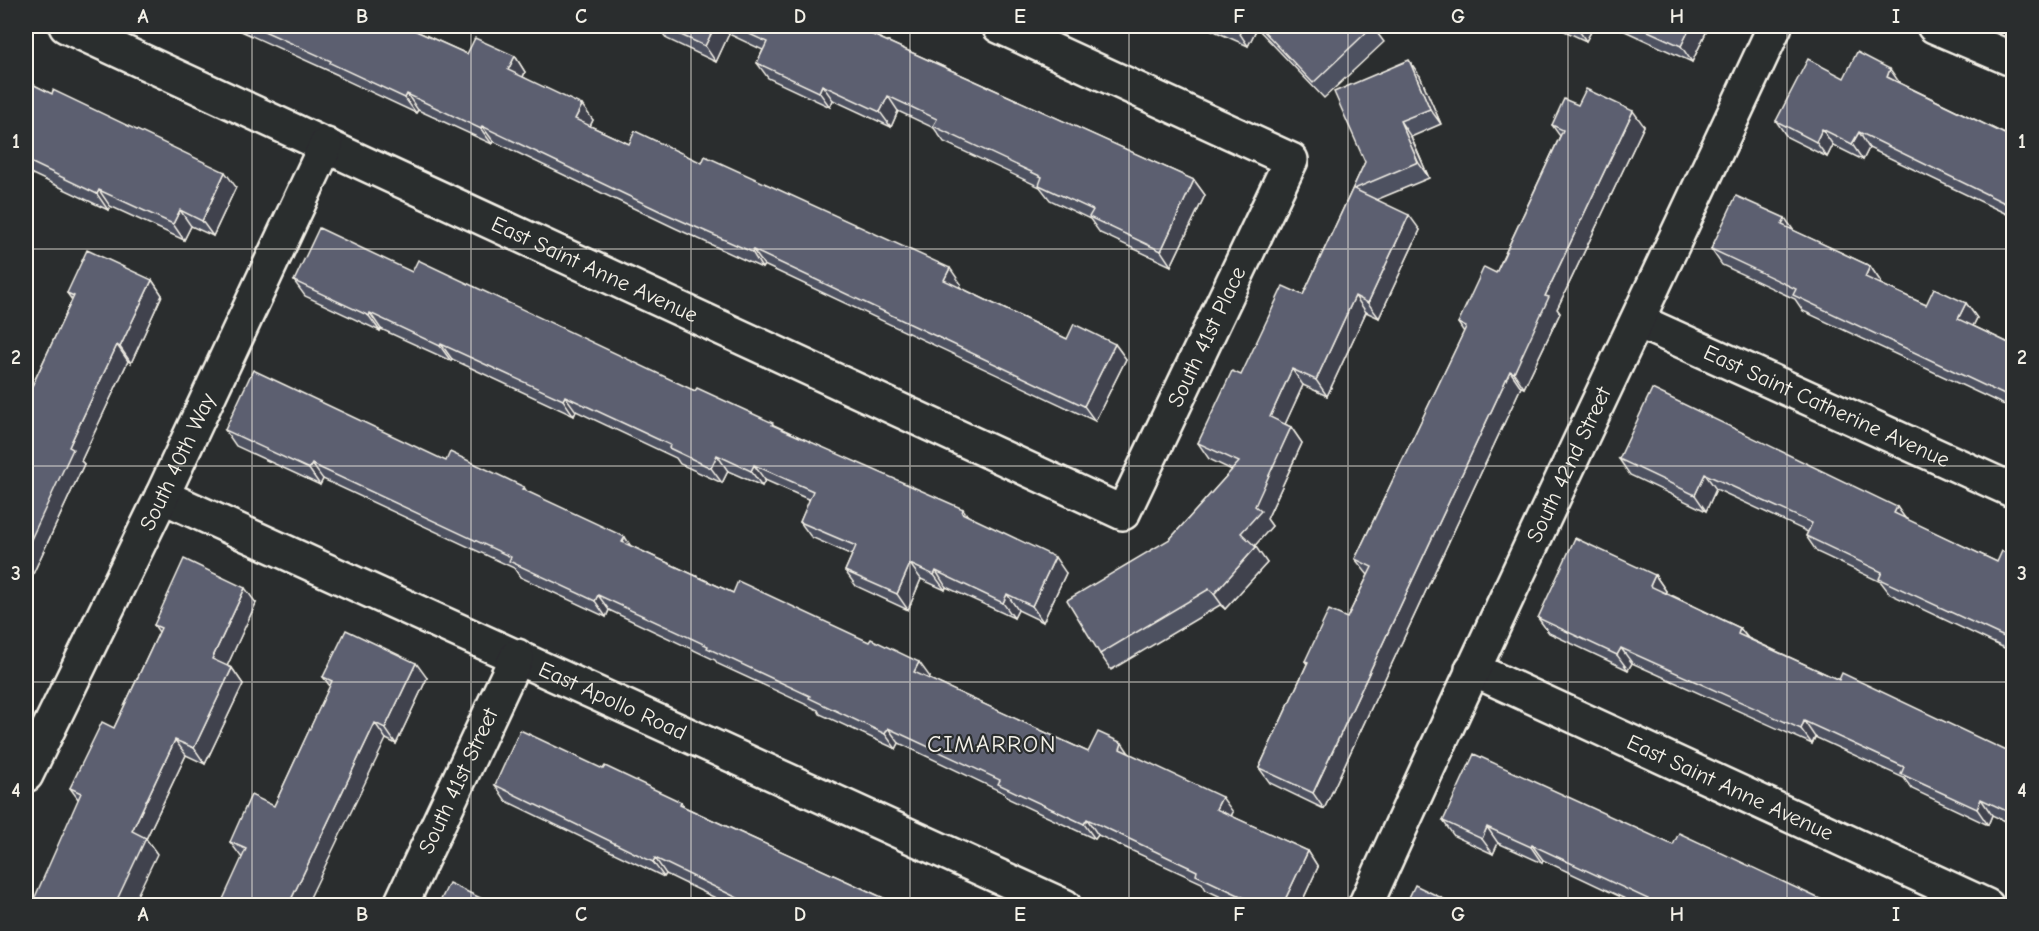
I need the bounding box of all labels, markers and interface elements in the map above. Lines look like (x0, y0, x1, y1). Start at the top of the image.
text: A (137, 5, 149, 28)
text: B (356, 5, 368, 28)
text: C (575, 5, 587, 28)
text: D (794, 5, 806, 28)
text: E (1014, 5, 1026, 28)
text: F (1233, 5, 1245, 28)
text: G (1451, 5, 1465, 28)
text: H (1670, 5, 1684, 28)
text: I (1892, 5, 1900, 28)
text: 1 (12, 130, 20, 153)
text: 1 (2018, 130, 2026, 153)
street label: East Saint Anne Avenue (487, 211, 702, 328)
street label: South 41st Place (1162, 262, 1251, 411)
street label: East Saint Catherine Avenue (1700, 339, 1954, 473)
text: 2 (11, 346, 21, 369)
text: 2 (2017, 346, 2027, 369)
street label: South 42nd Street (1521, 382, 1617, 547)
street label: South 40th Way (134, 389, 221, 535)
text: 3 (11, 562, 21, 585)
text: 3 (2017, 562, 2027, 585)
street label: East Apollo Road (535, 656, 691, 746)
street label: South 41st Street (413, 703, 504, 858)
street label: East Saint Anne Avenue (1623, 729, 1837, 846)
district label: CIMARRON (927, 730, 1057, 758)
text: 4 (11, 779, 21, 802)
text: 4 (2017, 779, 2027, 802)
text: A (137, 903, 149, 926)
text: B (356, 903, 368, 926)
text: C (575, 903, 587, 926)
text: D (794, 903, 806, 926)
text: E (1014, 903, 1026, 926)
text: F (1233, 903, 1245, 926)
text: G (1451, 903, 1465, 926)
text: H (1670, 903, 1684, 926)
text: I (1892, 903, 1900, 926)

